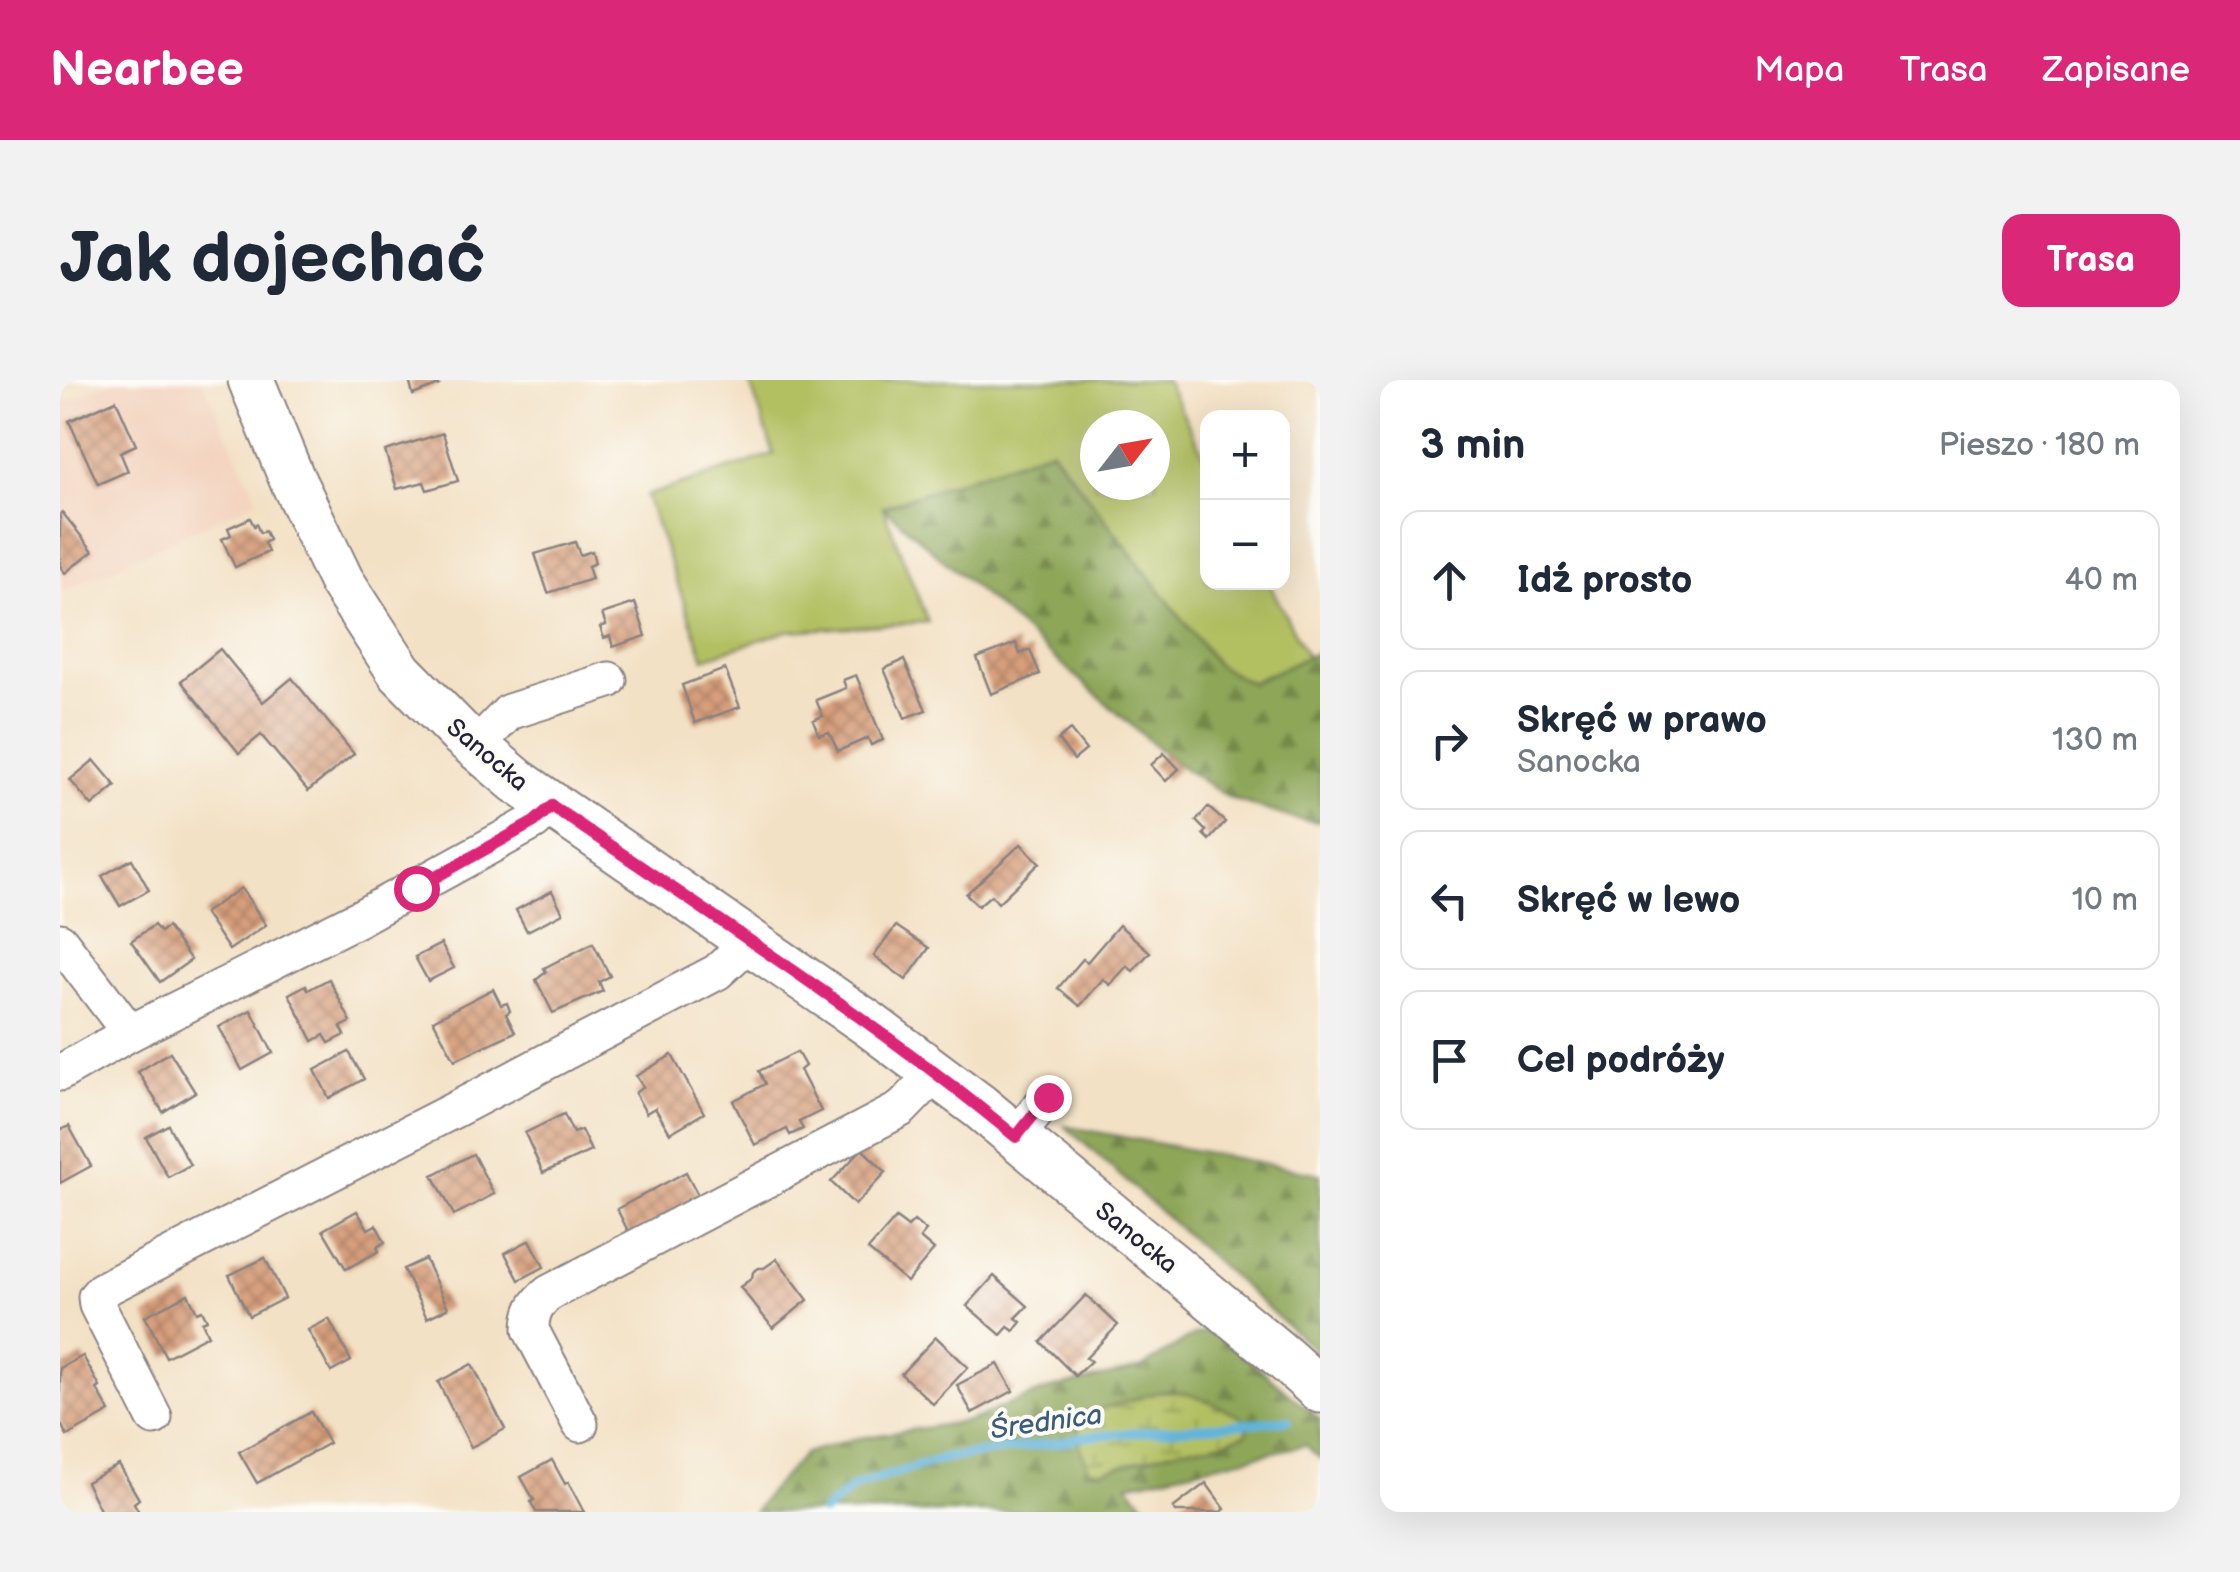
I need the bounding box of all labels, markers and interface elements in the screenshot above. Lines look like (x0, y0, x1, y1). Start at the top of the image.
text: Nearbee (50, 42, 244, 99)
text: Mapa (1754, 49, 1844, 92)
text: Trasa (1899, 49, 1988, 92)
text: Zapisane (2043, 49, 2190, 92)
button: Trasa (2002, 214, 2180, 307)
text: Jak dojechać (60, 218, 485, 302)
north arrow (1080, 410, 1170, 500)
map controls (1200, 410, 1290, 590)
button: + (1200, 410, 1290, 500)
text: 3 min (1420, 420, 1525, 471)
text: Pieszo · 180 m (1939, 426, 2140, 465)
button: − (1200, 500, 1290, 590)
icon: ahead (1422, 553, 1477, 608)
text: Idź prosto (1517, 558, 1692, 603)
text: 40 m (2065, 561, 2138, 600)
text: Skręć w prawo (1517, 698, 1767, 743)
street label: Sanocka (440, 712, 534, 798)
icon: right (1422, 713, 1477, 768)
text: 130 m (2052, 721, 2138, 760)
text: Sanocka (1517, 743, 1641, 782)
route start (394, 866, 440, 912)
icon: left (1422, 873, 1477, 928)
text: Skręć w lewo (1517, 878, 1740, 923)
text: 10 m (2072, 881, 2138, 920)
icon: arrive (1422, 1033, 1477, 1088)
text: Cel podróży (1517, 1038, 1725, 1083)
route end (1026, 1075, 1072, 1121)
street label: Sanocka (1089, 1196, 1183, 1281)
water label: Średnica (988, 1397, 1104, 1447)

